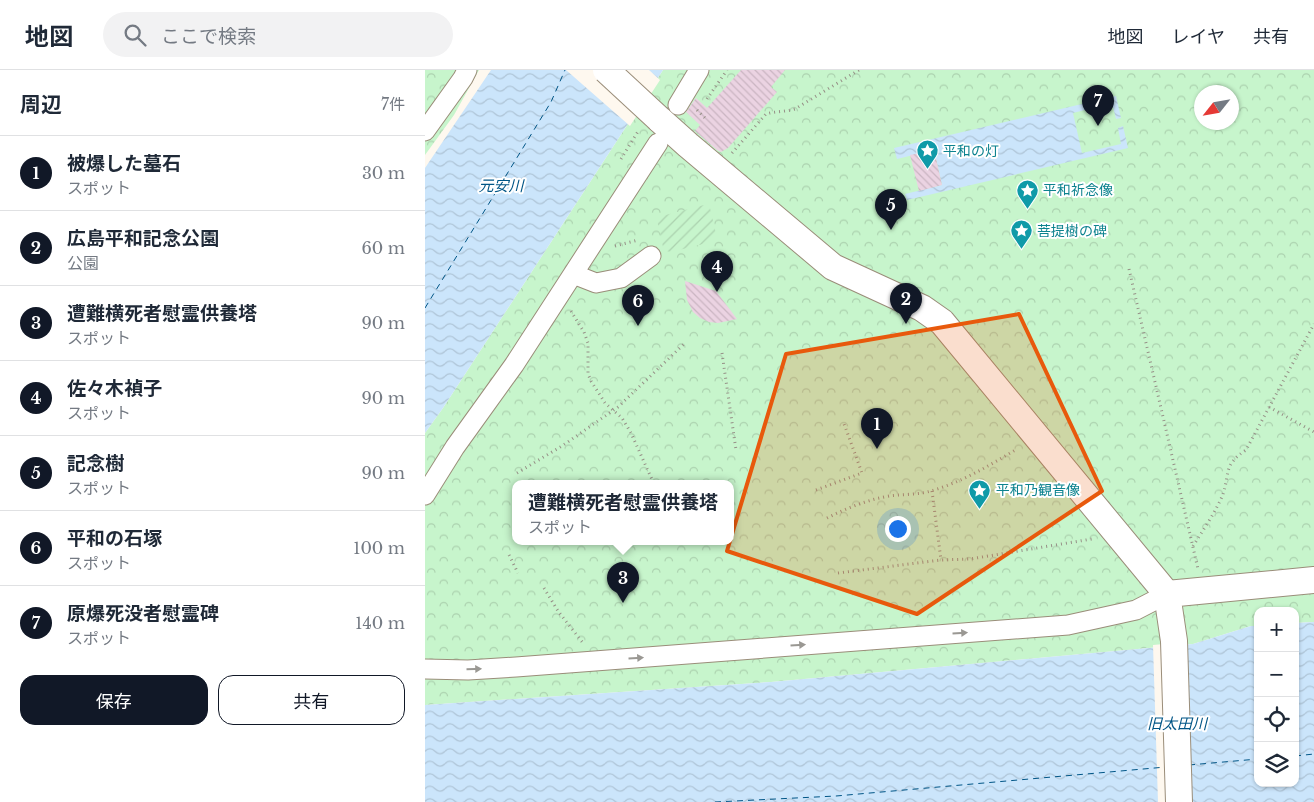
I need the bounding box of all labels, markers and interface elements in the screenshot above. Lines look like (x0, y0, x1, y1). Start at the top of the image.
search box (103, 12, 453, 57)
icon: search (121, 21, 149, 49)
text: 地図 (25, 22, 73, 51)
text: ここで検索 (161, 25, 256, 48)
text: 地図 (1108, 26, 1144, 48)
text: レイヤ (1172, 26, 1225, 48)
text: 共有 (1253, 26, 1289, 48)
pin: 7 (1082, 85, 1114, 126)
north arrow (1194, 85, 1239, 130)
text: 周辺 (20, 92, 62, 118)
text: 7件 (381, 94, 405, 114)
place icon: 平和の灯 (915, 139, 939, 170)
place label: 平和の灯 (943, 142, 999, 160)
text: 被爆した墓石 (67, 152, 181, 175)
text: 1 (33, 163, 39, 183)
text: 30 m (362, 163, 405, 183)
water label: 元安川 (478, 176, 525, 195)
text: スポット (67, 178, 131, 198)
place icon: 平和祈念像 (1015, 178, 1039, 209)
place label: 平和祈念像 (1043, 181, 1113, 199)
pin: 5 (875, 189, 907, 230)
place icon: 菩提樹の碑 (1009, 219, 1033, 250)
place label: 菩提樹の碑 (1037, 222, 1107, 240)
text: 広島平和記念公園 (67, 227, 219, 250)
text: 2 (31, 238, 41, 258)
text: 60 m (362, 238, 405, 258)
pin: 4 (701, 251, 733, 292)
text: 公園 (67, 253, 99, 273)
pin: 2 (890, 283, 922, 324)
pin: 6 (622, 285, 654, 326)
text: 遭難横死者慰霊供養塔 (67, 302, 257, 325)
text: 3 (31, 313, 41, 333)
text: 90 m (362, 313, 405, 333)
text: スポット (67, 328, 131, 348)
text: 佐々木禎子 (67, 377, 162, 400)
text: 4 (31, 388, 41, 408)
text: 90 m (362, 388, 405, 408)
text: スポット (67, 403, 131, 423)
pin: 1 (861, 408, 893, 449)
text: 記念樹 (67, 452, 124, 475)
text: 5 (31, 463, 41, 483)
text: 90 m (362, 463, 405, 483)
text: スポット (67, 478, 131, 498)
place icon: 平和乃観音像 (968, 478, 992, 509)
popup (512, 480, 734, 545)
place label: 平和乃観音像 (996, 481, 1080, 499)
text: 遭難横死者慰霊供養塔 (528, 491, 718, 514)
your location (885, 516, 911, 542)
text: スポット (528, 517, 592, 537)
text: 平和の石塚 (67, 527, 162, 550)
text: 6 (31, 538, 41, 558)
text: 100 m (353, 538, 405, 558)
text: スポット (67, 553, 131, 573)
pin: 3 (607, 562, 639, 603)
text: 原爆死没者慰霊碑 (67, 602, 219, 625)
map controls (1254, 607, 1299, 787)
button: + (1254, 607, 1299, 652)
text: 7 (32, 613, 40, 633)
text: 140 m (355, 613, 405, 633)
text: スポット (67, 628, 131, 648)
one-way arrow (952, 629, 968, 637)
one-way arrow (790, 641, 806, 649)
button: − (1254, 652, 1299, 697)
one-way arrow (628, 654, 644, 662)
one-way arrow (466, 665, 482, 673)
button: 保存 (20, 675, 208, 725)
button: 共有 (218, 675, 405, 725)
button: locate (1254, 697, 1299, 742)
water label: 旧太田川 (1147, 714, 1209, 733)
button: layers (1254, 742, 1299, 787)

